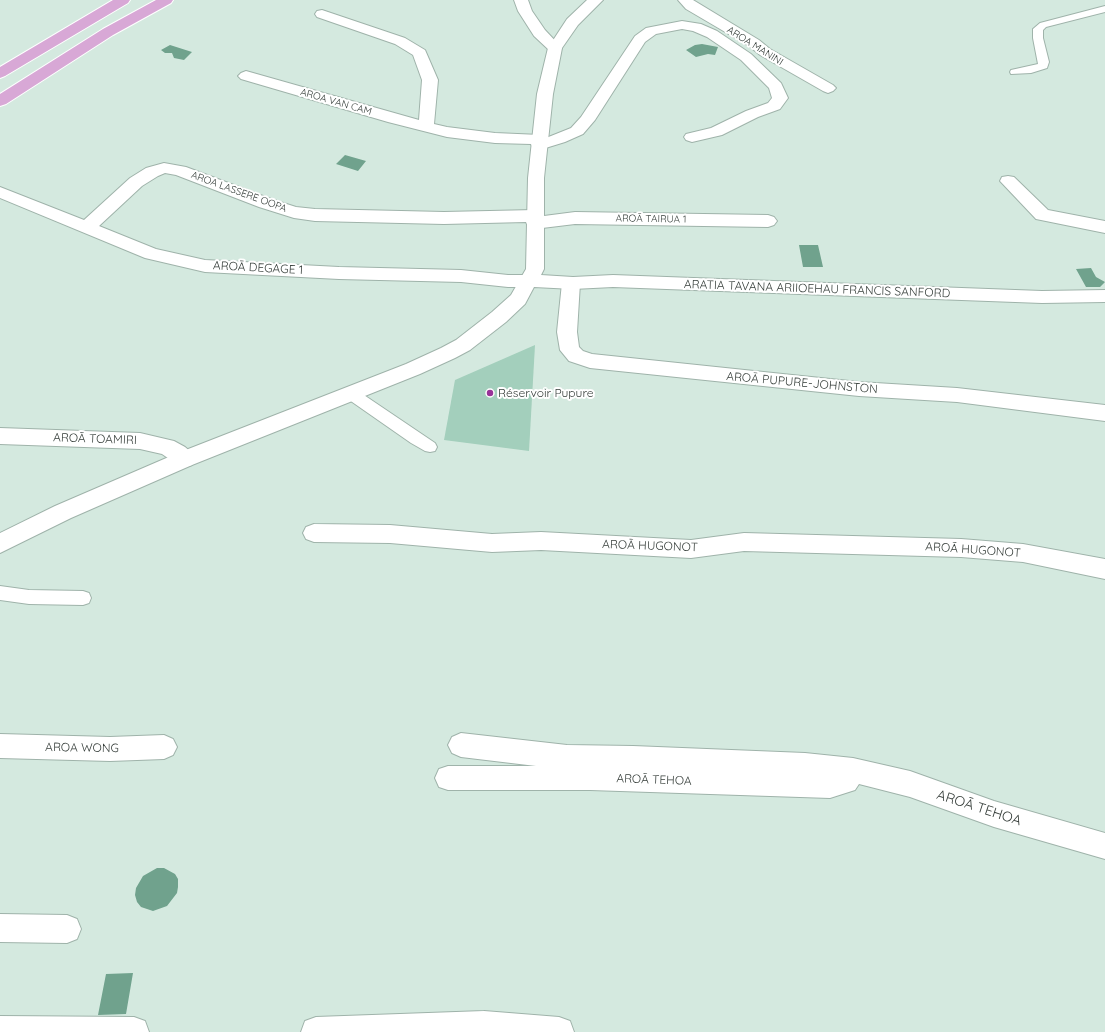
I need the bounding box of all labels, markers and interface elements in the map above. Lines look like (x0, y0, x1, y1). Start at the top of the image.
street label: AROA MANINI (725, 24, 785, 68)
street label: AROA VAN CAM (299, 86, 373, 118)
street label: AROA LASSERE OOPA (189, 169, 289, 215)
street label: AROĀ TAIRUA 1 (615, 212, 687, 226)
street label: AROĀ DEGAGE 1 (213, 258, 303, 278)
street label: ARATIA TAVANA ARIIOEHAU FRANCIS SANFORD (684, 277, 950, 301)
street label: AROĀ PUPURE-JOHNSTON (726, 369, 878, 397)
place label: Réservoir Pupure (498, 386, 594, 400)
marker: Réservoir Pupure (485, 388, 495, 398)
street label: AROĀ TOAMIRI (53, 430, 137, 448)
street label: AROĀ HUGONOT (602, 537, 698, 555)
street label: AROĀ HUGONOT (925, 539, 1021, 561)
street label: AROA WONG (45, 740, 119, 756)
street label: AROĀ TEHOA (616, 771, 692, 789)
street label: AROĀ TEHOA (935, 786, 1023, 830)

